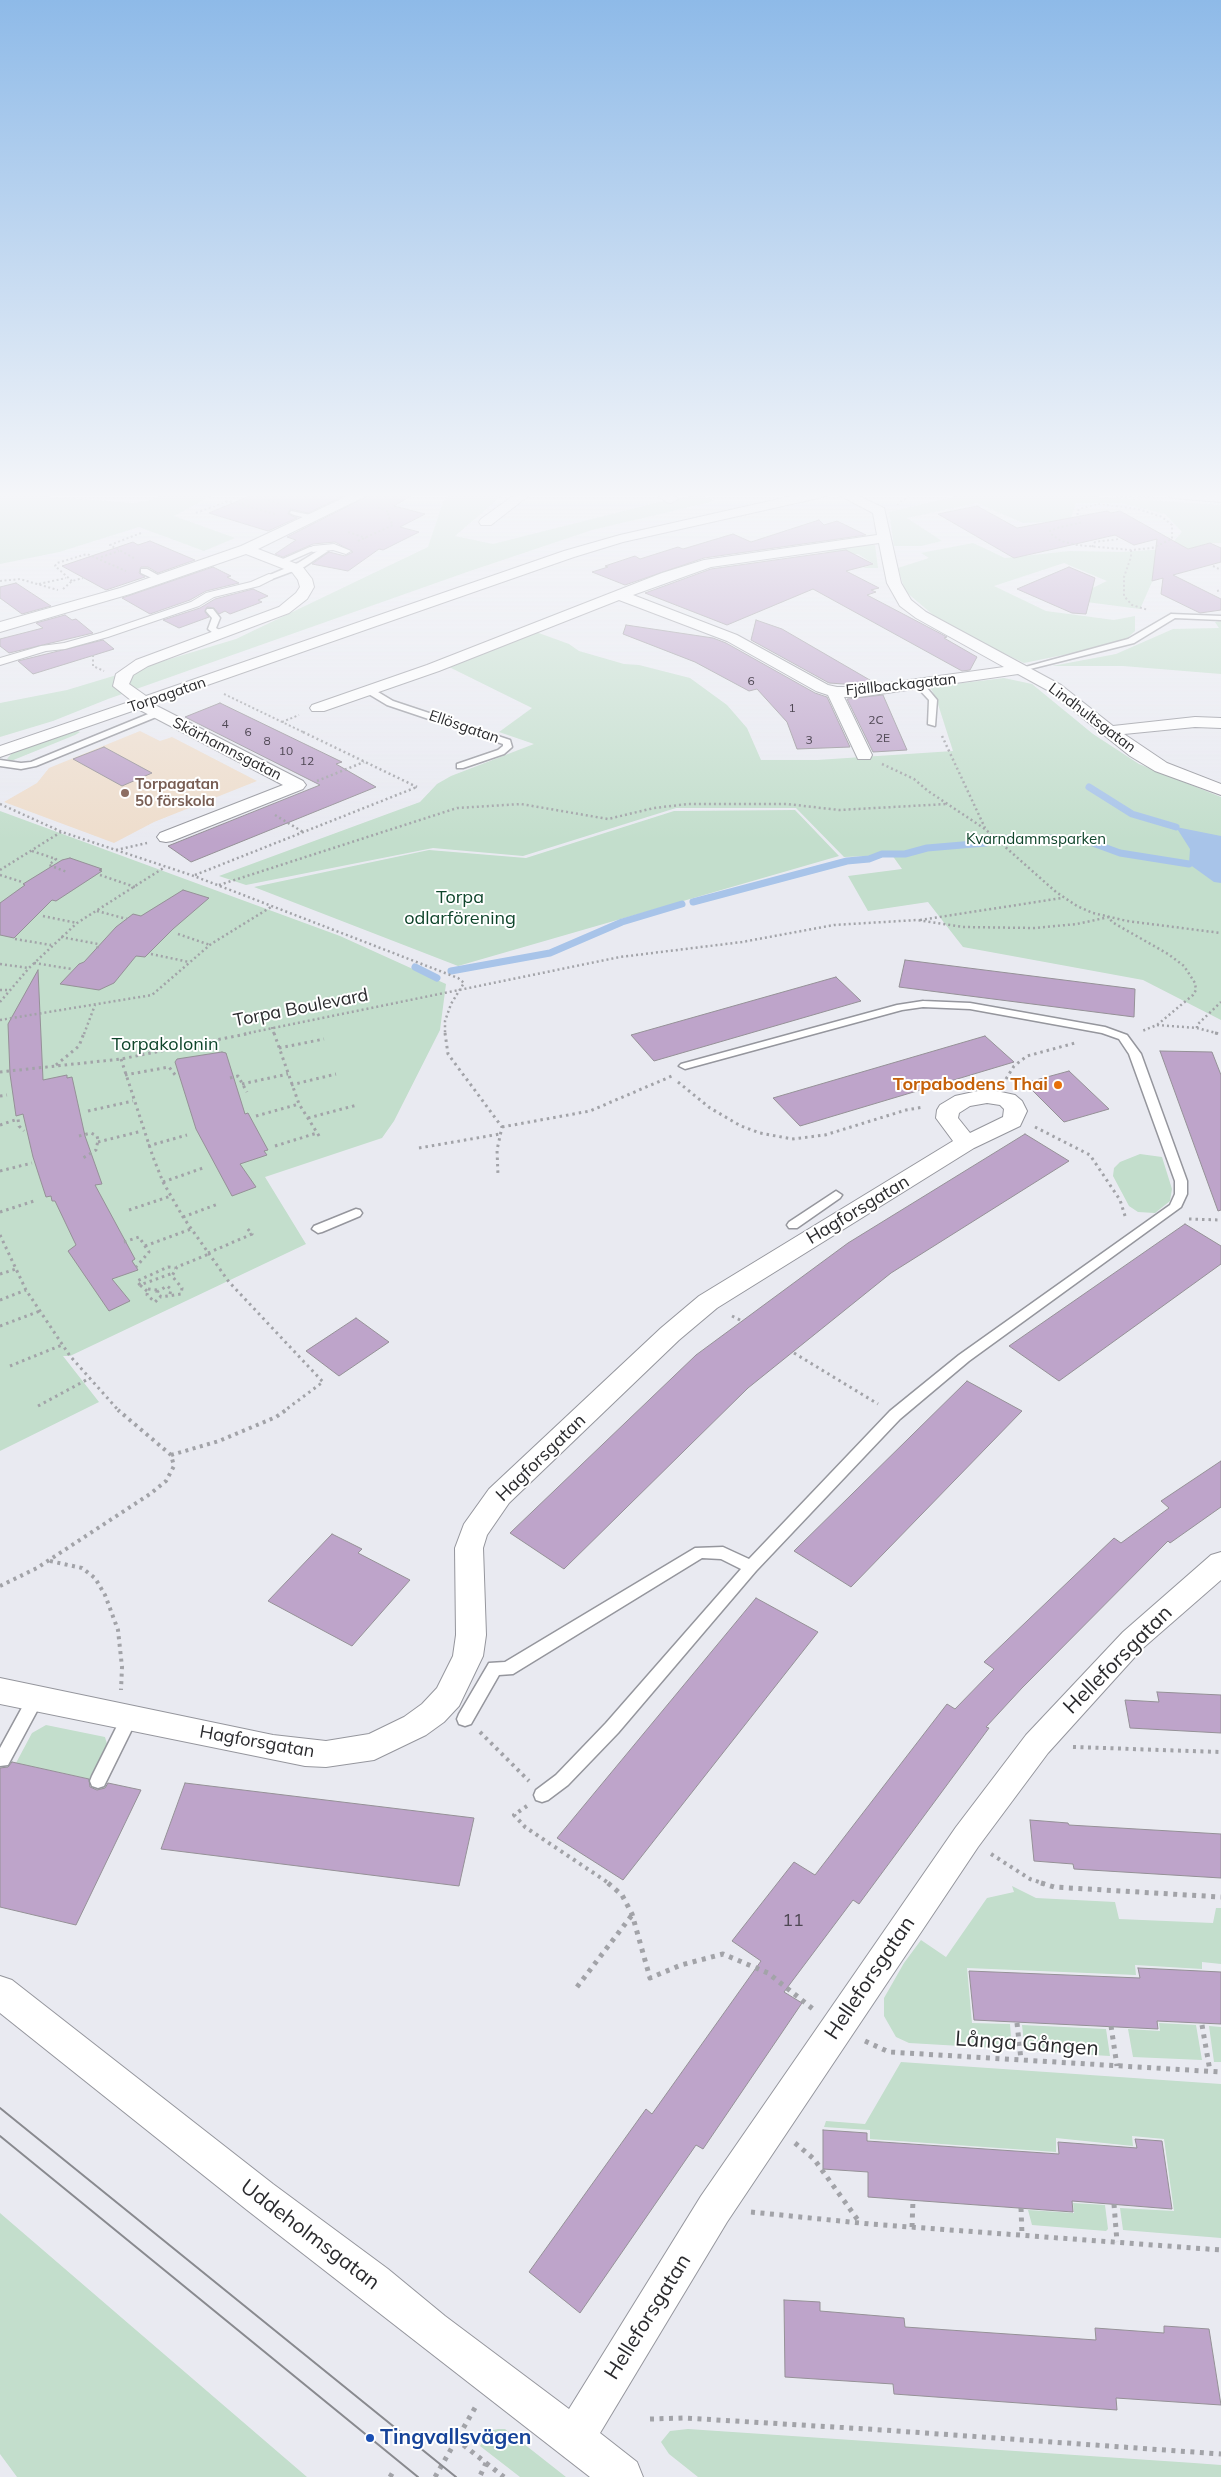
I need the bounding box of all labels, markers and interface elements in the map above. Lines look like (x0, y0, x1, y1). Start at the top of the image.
street label: Fjällbackagatan (845, 670, 957, 700)
street label: Torpagatan (126, 673, 208, 717)
house number: 6 (747, 674, 755, 688)
street label: Lindhultsgatan (1045, 679, 1139, 757)
house number: 1 (788, 701, 796, 715)
street label: Ellösgatan (427, 707, 501, 747)
house number: 2C (868, 713, 884, 727)
street label: Skärhamnsgatan (170, 714, 284, 784)
house number: 4 (221, 717, 229, 731)
house number: 6 (244, 725, 252, 739)
house number: 2E (876, 731, 890, 745)
house number: 3 (805, 733, 813, 747)
house number: 8 (263, 734, 271, 748)
house number: 10 (279, 744, 293, 758)
house number: 12 (300, 754, 314, 768)
place label: Torpagatan 50 förskola (135, 775, 219, 810)
marker: Torpagatan 50 förskola (119, 787, 131, 799)
park label: Kvarndammsparken (966, 830, 1106, 848)
park label: Torpa odlarförening (404, 887, 516, 930)
street label: Torpa Boulevard (232, 984, 370, 1032)
park label: Torpakolonin (111, 1034, 219, 1056)
place label: Torpabodens Thai (893, 1074, 1048, 1096)
marker: Torpabodens Thai (1052, 1079, 1064, 1091)
street label: Hagforsgatan (803, 1171, 913, 1249)
street label: Hagforsgatan (492, 1410, 590, 1506)
street label: Helleforsgatan (1058, 1600, 1178, 1720)
street label: Hagforsgatan (198, 1721, 316, 1763)
house number: 11 (782, 1910, 804, 1932)
street label: Helleforsgatan (820, 1912, 920, 2044)
street label: Långa Gången (954, 2026, 1100, 2062)
street label: Uddeholmsgatan (235, 2174, 385, 2296)
street label: Helleforsgatan (599, 2250, 697, 2384)
place label: Tingvallsvägen (380, 2425, 531, 2451)
marker: Tingvallsvägen (364, 2432, 376, 2444)

